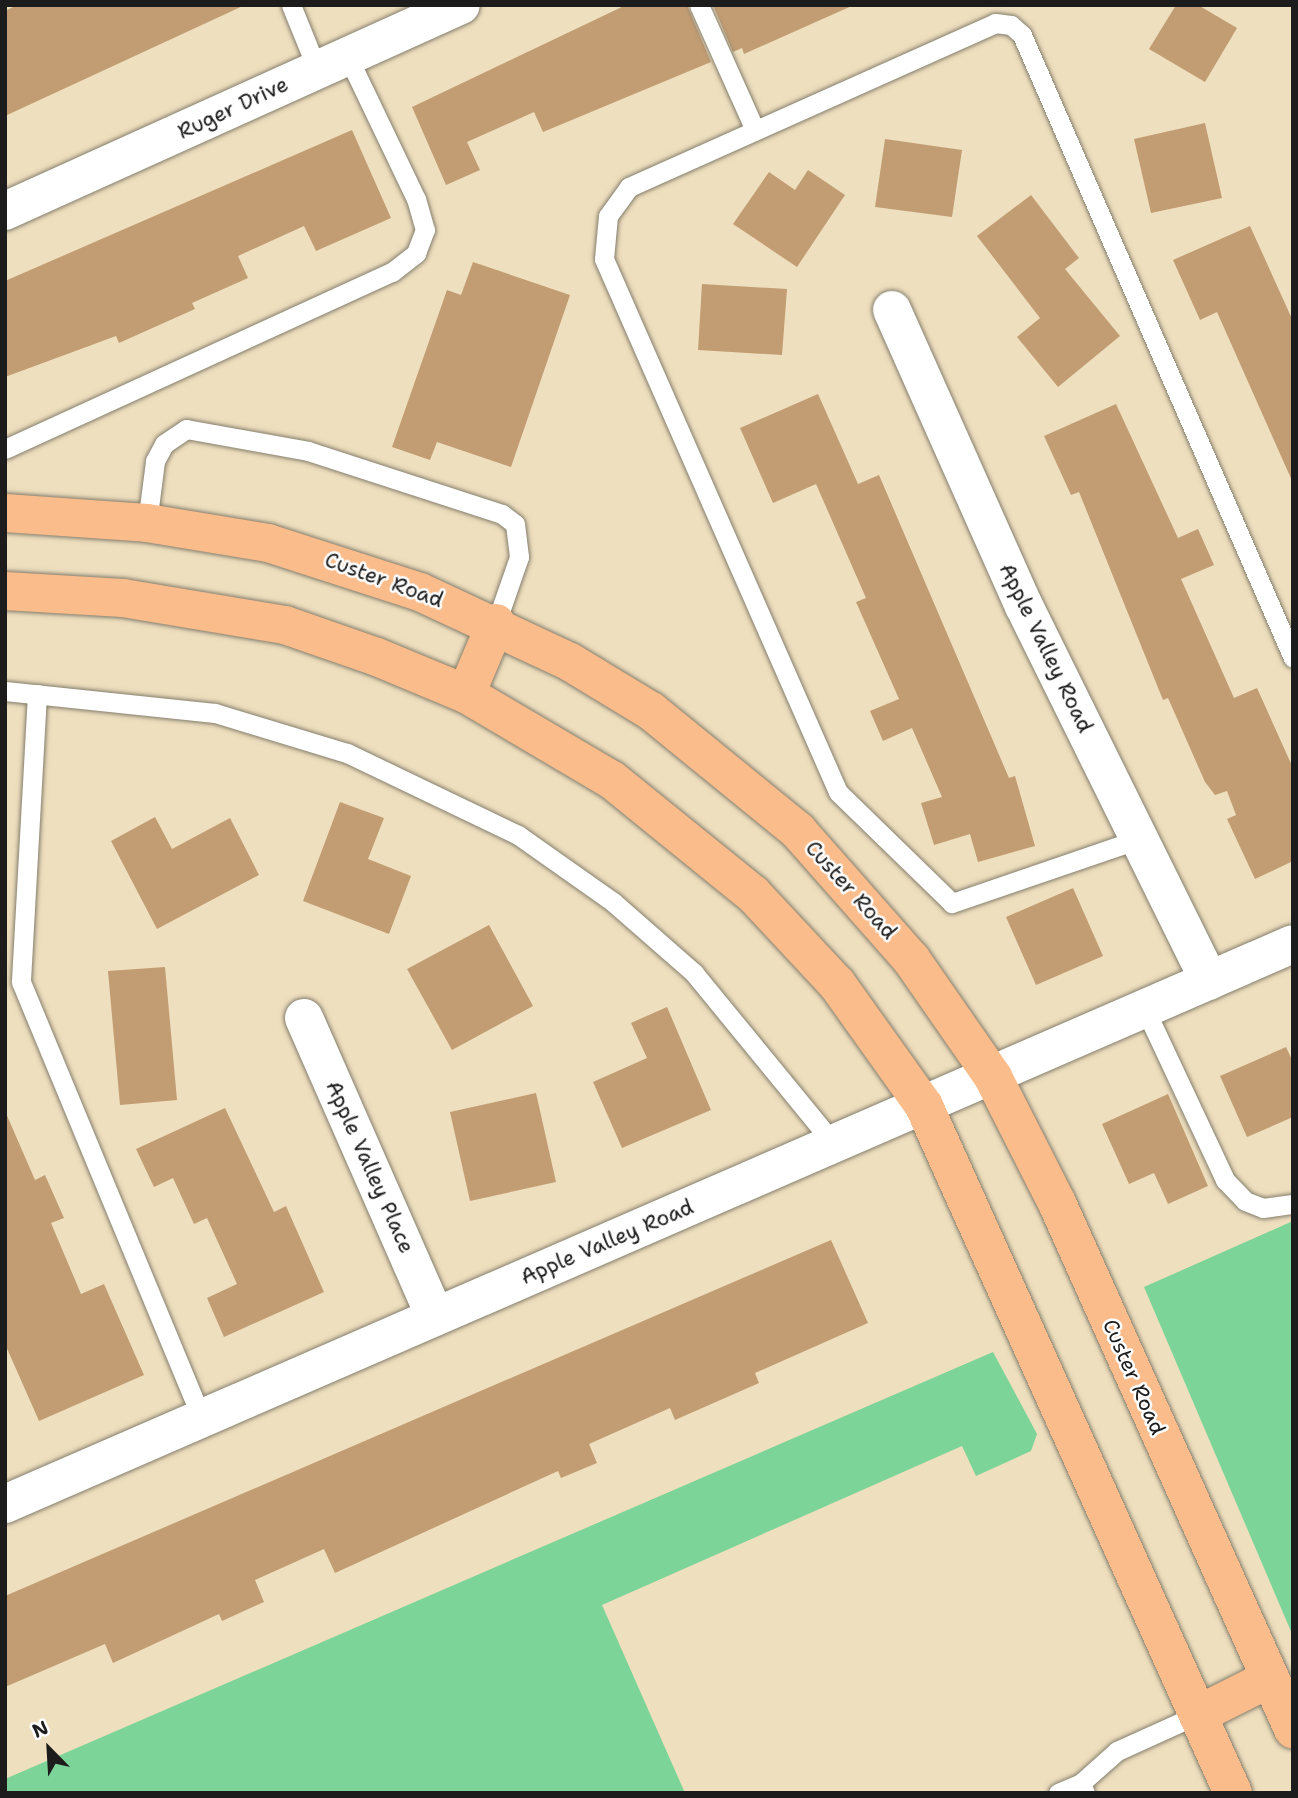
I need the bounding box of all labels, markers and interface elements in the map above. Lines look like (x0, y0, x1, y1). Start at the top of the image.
street label: Ruger Drive (174, 71, 292, 145)
street label: Custer Road (321, 547, 447, 613)
street label: Apple Valley Road (994, 559, 1098, 737)
street label: Custer Road (800, 835, 902, 945)
street label: Apple Valley Place (321, 1077, 419, 1257)
street label: Apple Valley Road (517, 1194, 697, 1290)
street label: Custer Road (1097, 1315, 1171, 1439)
north arrow (14, 1714, 84, 1784)
text: N (28, 1715, 52, 1744)

